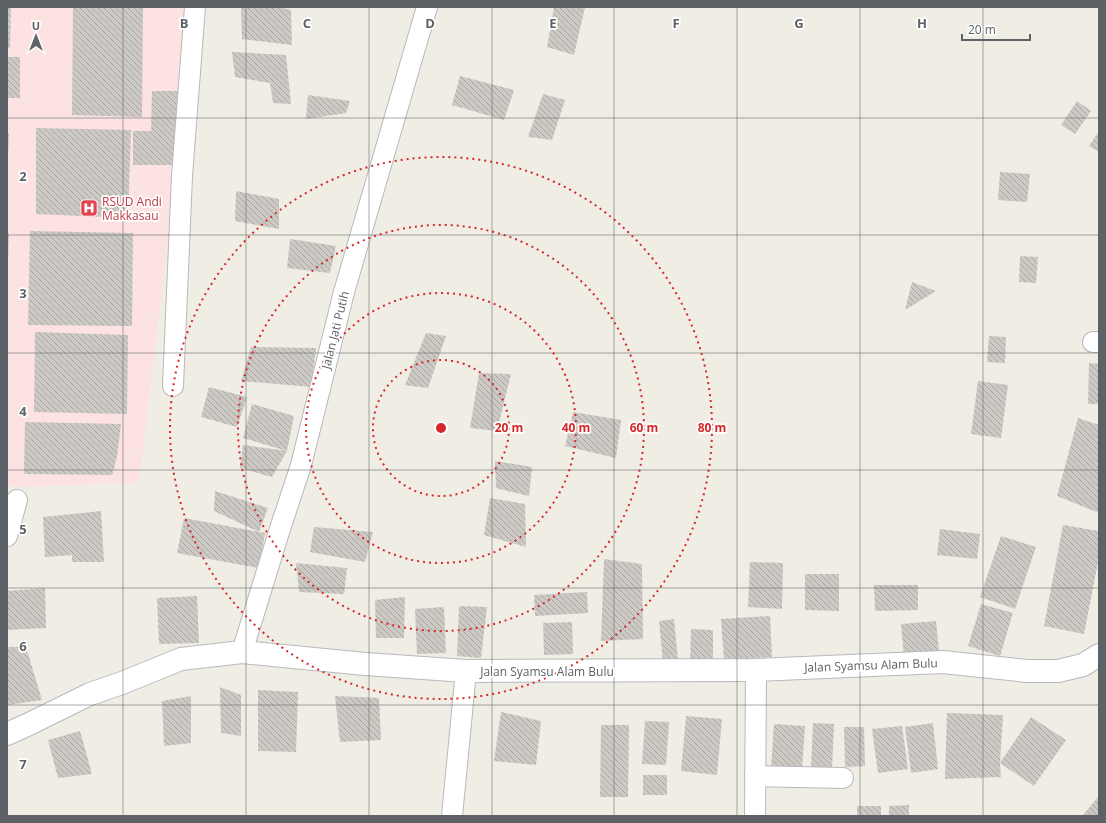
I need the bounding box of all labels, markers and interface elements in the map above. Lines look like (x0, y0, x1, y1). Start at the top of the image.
text: B (180, 14, 189, 32)
text: C (303, 14, 311, 32)
text: D (425, 14, 435, 32)
text: E (549, 14, 557, 32)
text: F (672, 14, 680, 32)
text: G (794, 14, 804, 32)
text: H (917, 14, 927, 32)
north arrow (16, 16, 56, 56)
scale bar (962, 16, 1030, 42)
text: U (32, 18, 40, 33)
text: 20 m (968, 21, 996, 38)
text: 2 (19, 167, 27, 185)
place label: RSUD Andi Makkasau (102, 193, 162, 224)
hospital icon: RSUD Andi Makkasau (79, 198, 99, 218)
text: 3 (19, 284, 27, 302)
street label: Jalan Jati Putih (317, 289, 353, 372)
text: 4 (19, 402, 27, 420)
text: 20 m (495, 419, 523, 436)
text: 40 m (562, 419, 590, 436)
text: 60 m (630, 419, 658, 436)
text: 80 m (698, 419, 726, 436)
centre of rings (434, 421, 448, 435)
text: 5 (19, 520, 27, 538)
text: 6 (19, 637, 27, 655)
street label: Jalan Syamsu Alam Bulu (803, 654, 938, 676)
street label: Jalan Syamsu Alam Bulu (479, 663, 614, 680)
text: 7 (19, 755, 27, 773)

